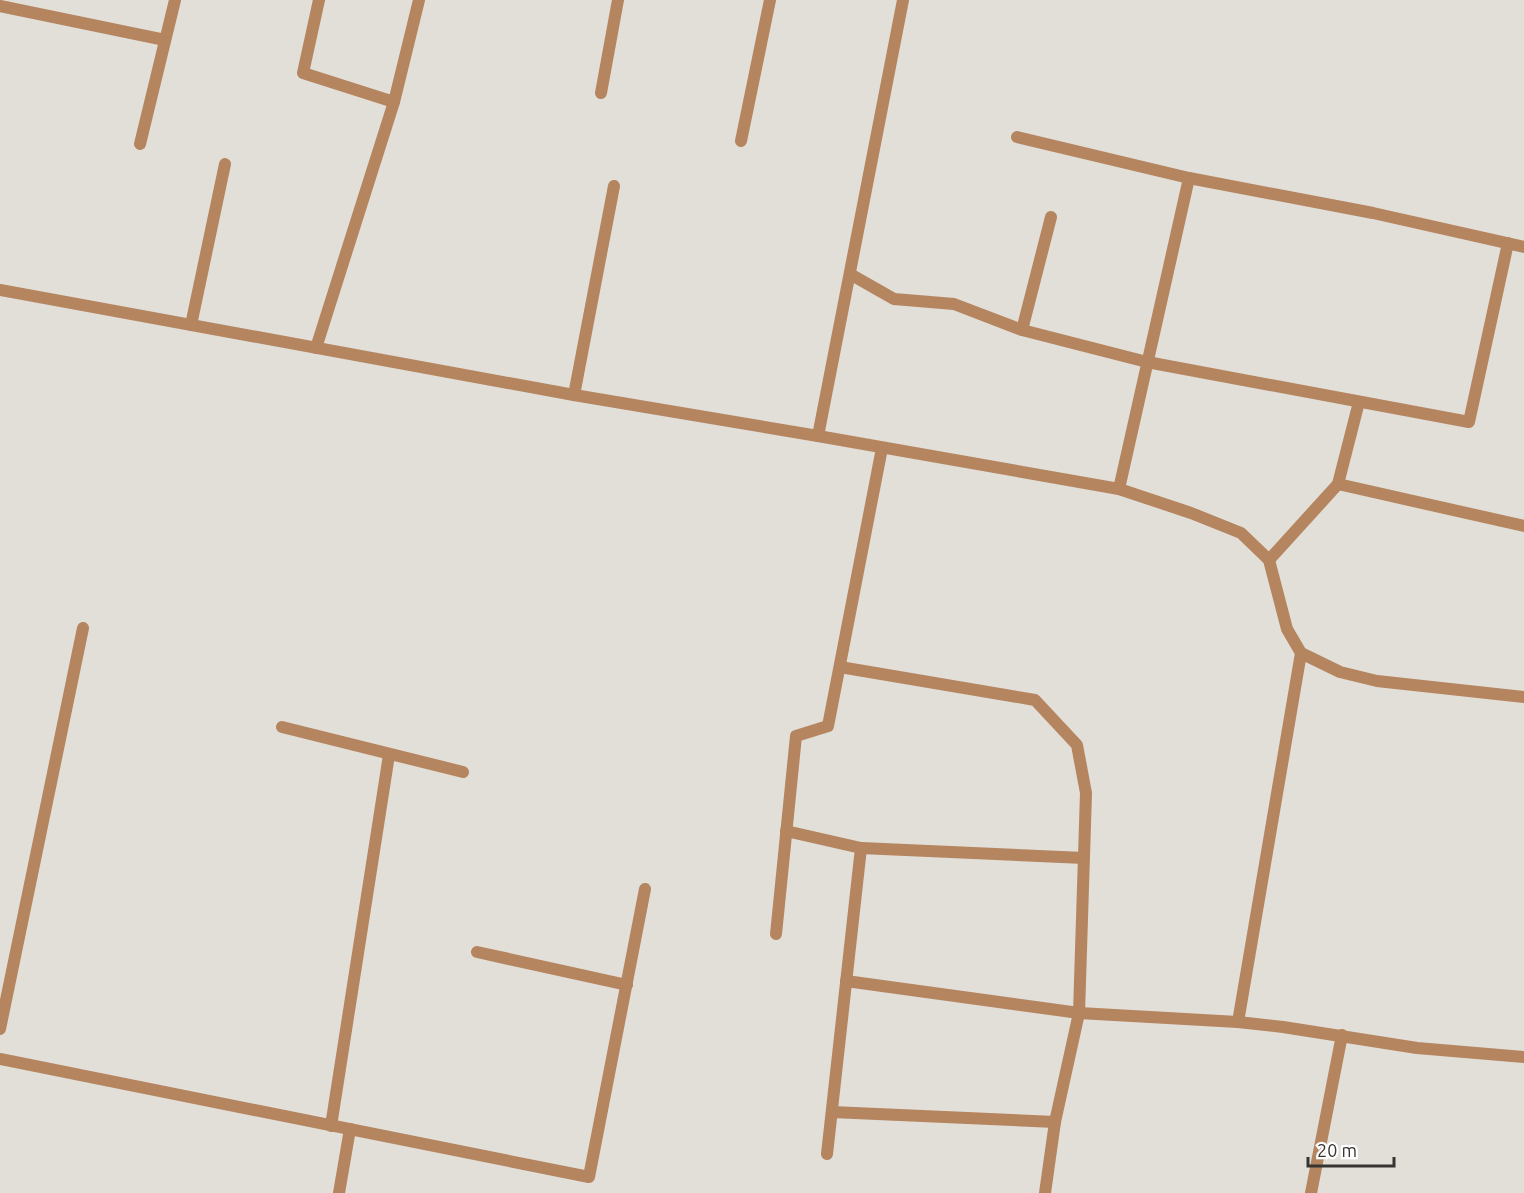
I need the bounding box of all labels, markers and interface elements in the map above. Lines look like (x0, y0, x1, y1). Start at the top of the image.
scale bar (1308, 1130, 1394, 1168)
text: 20 m (1317, 1140, 1357, 1160)

